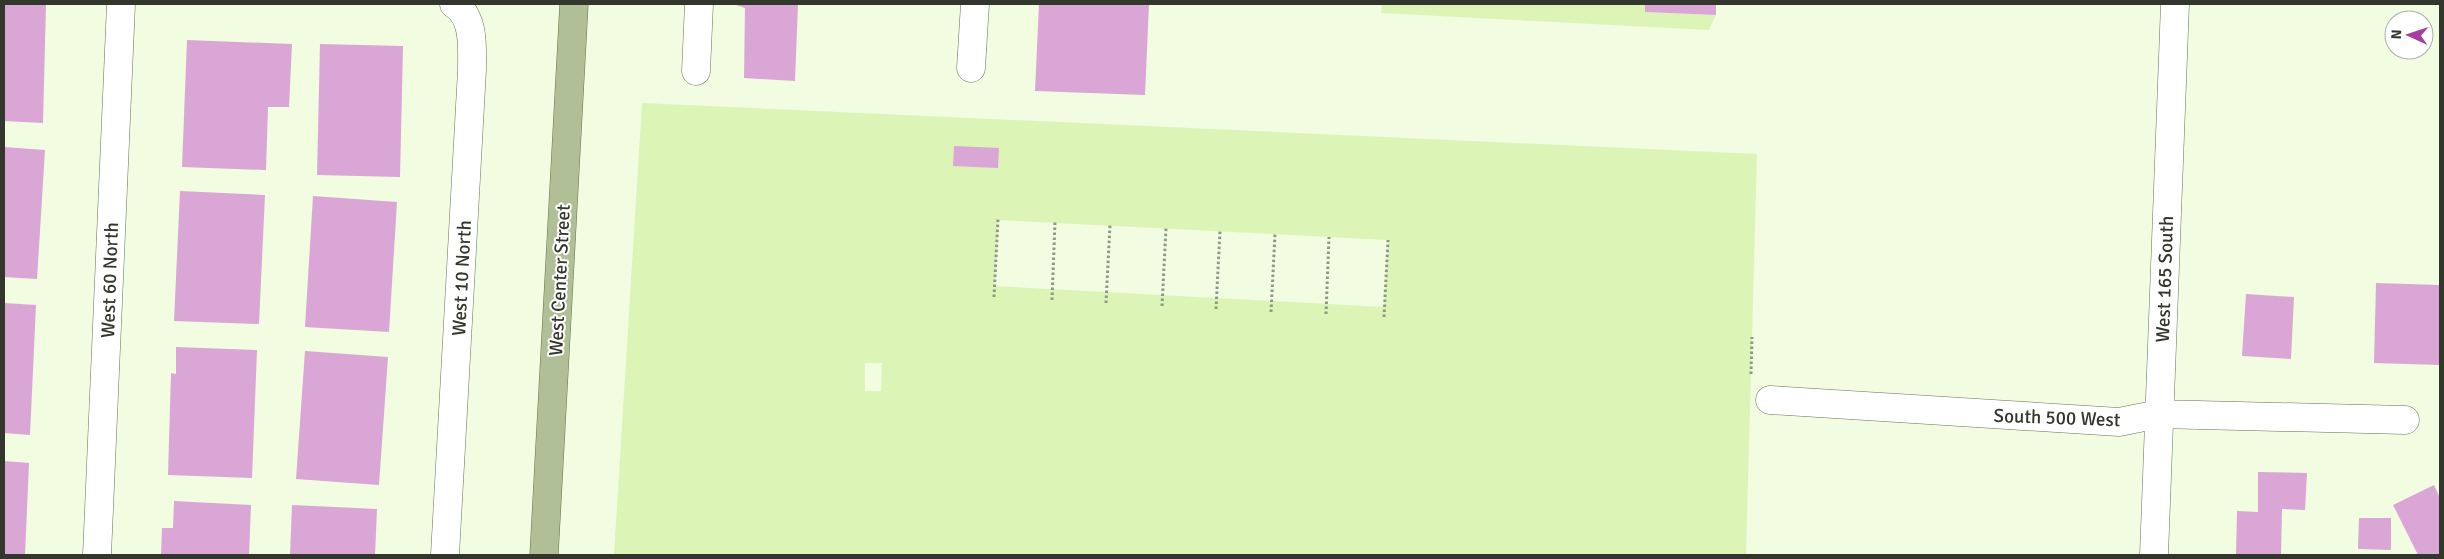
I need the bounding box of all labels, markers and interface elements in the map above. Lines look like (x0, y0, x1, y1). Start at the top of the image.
north arrow (2384, 10, 2434, 60)
text: N (2388, 29, 2405, 40)
street label: West Center Street (544, 203, 576, 357)
street label: West 165 South (2151, 215, 2179, 343)
street label: West 10 North (447, 220, 477, 337)
street label: West 60 North (96, 222, 124, 338)
street label: South 500 West (1993, 404, 2121, 432)

